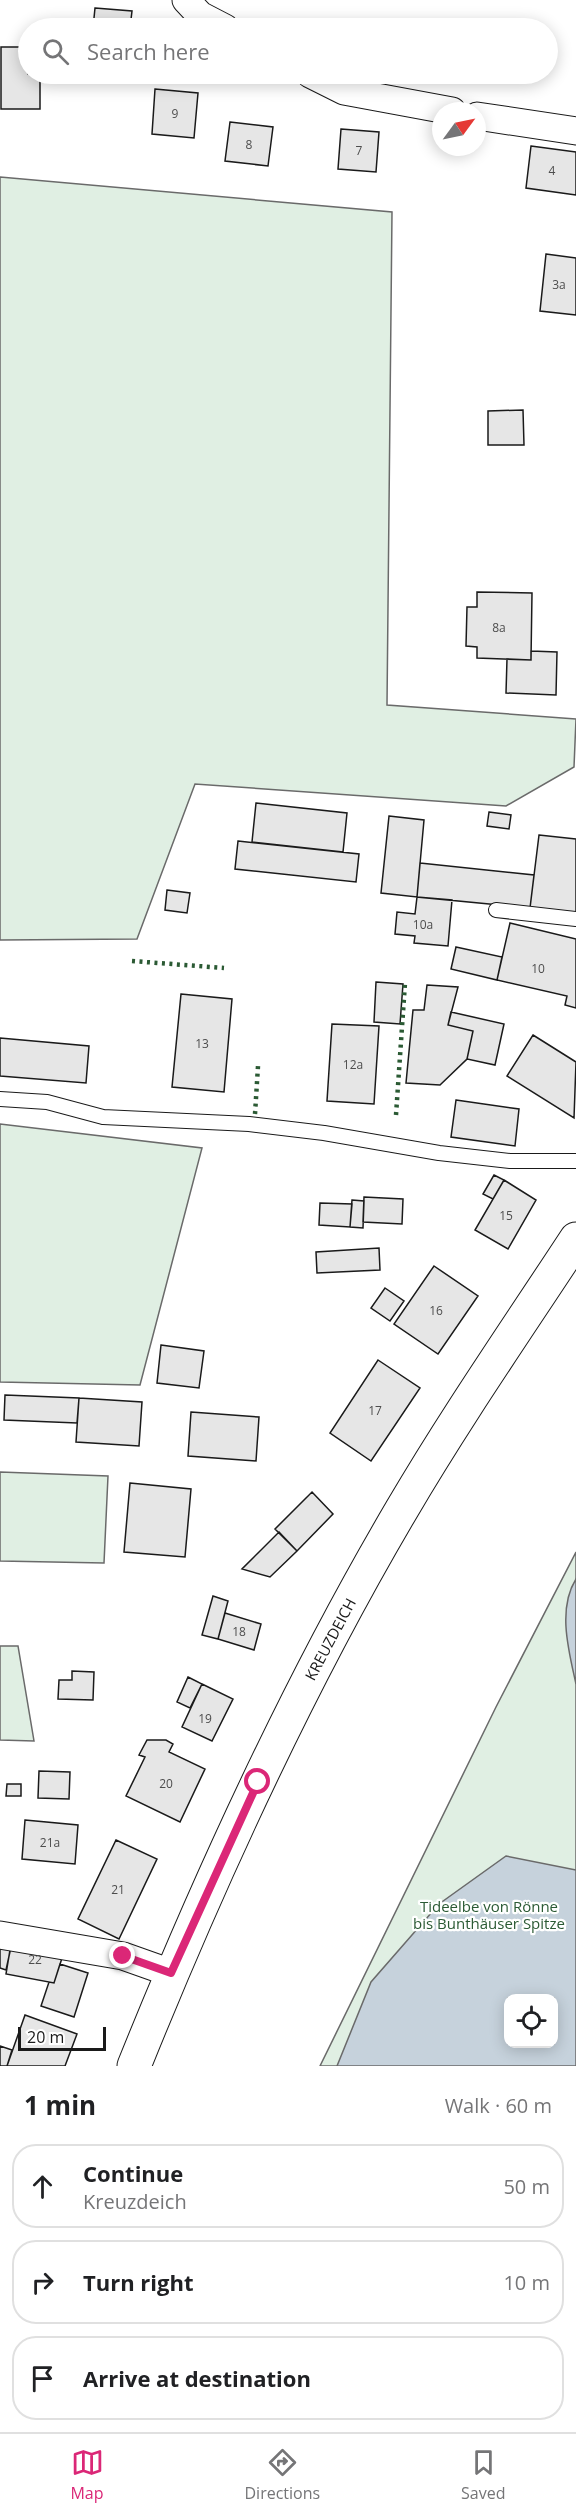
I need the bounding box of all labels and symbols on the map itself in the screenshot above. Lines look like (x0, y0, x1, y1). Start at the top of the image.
north arrow (432, 102, 486, 156)
house number: 9 (172, 105, 179, 122)
house number: 8 (246, 136, 253, 153)
house number: 7 (356, 142, 363, 159)
house number: 4 (549, 162, 556, 179)
house number: 3a (552, 276, 566, 293)
house number: 8a (492, 619, 506, 636)
house number: 10a (413, 916, 433, 933)
house number: 10 (531, 960, 545, 977)
house number: 13 (195, 1035, 209, 1052)
house number: 12a (343, 1056, 363, 1073)
house number: 15 (499, 1207, 513, 1224)
house number: 16 (429, 1302, 443, 1319)
house number: 17 (368, 1402, 382, 1419)
street label: KREUZDEICH (300, 1594, 360, 1684)
house number: 18 (232, 1623, 246, 1640)
house number: 19 (198, 1710, 212, 1727)
route start (244, 1768, 270, 1794)
house number: 20 (159, 1775, 173, 1792)
house number: 21a (40, 1834, 60, 1851)
house number: 21 (111, 1881, 125, 1898)
park label: Tideelbe von Rönne bis Bunthäuser Spitze (413, 1896, 565, 1933)
route end (109, 1942, 135, 1968)
house number: 22 (28, 1951, 42, 1968)
scale bar (18, 2024, 106, 2052)

